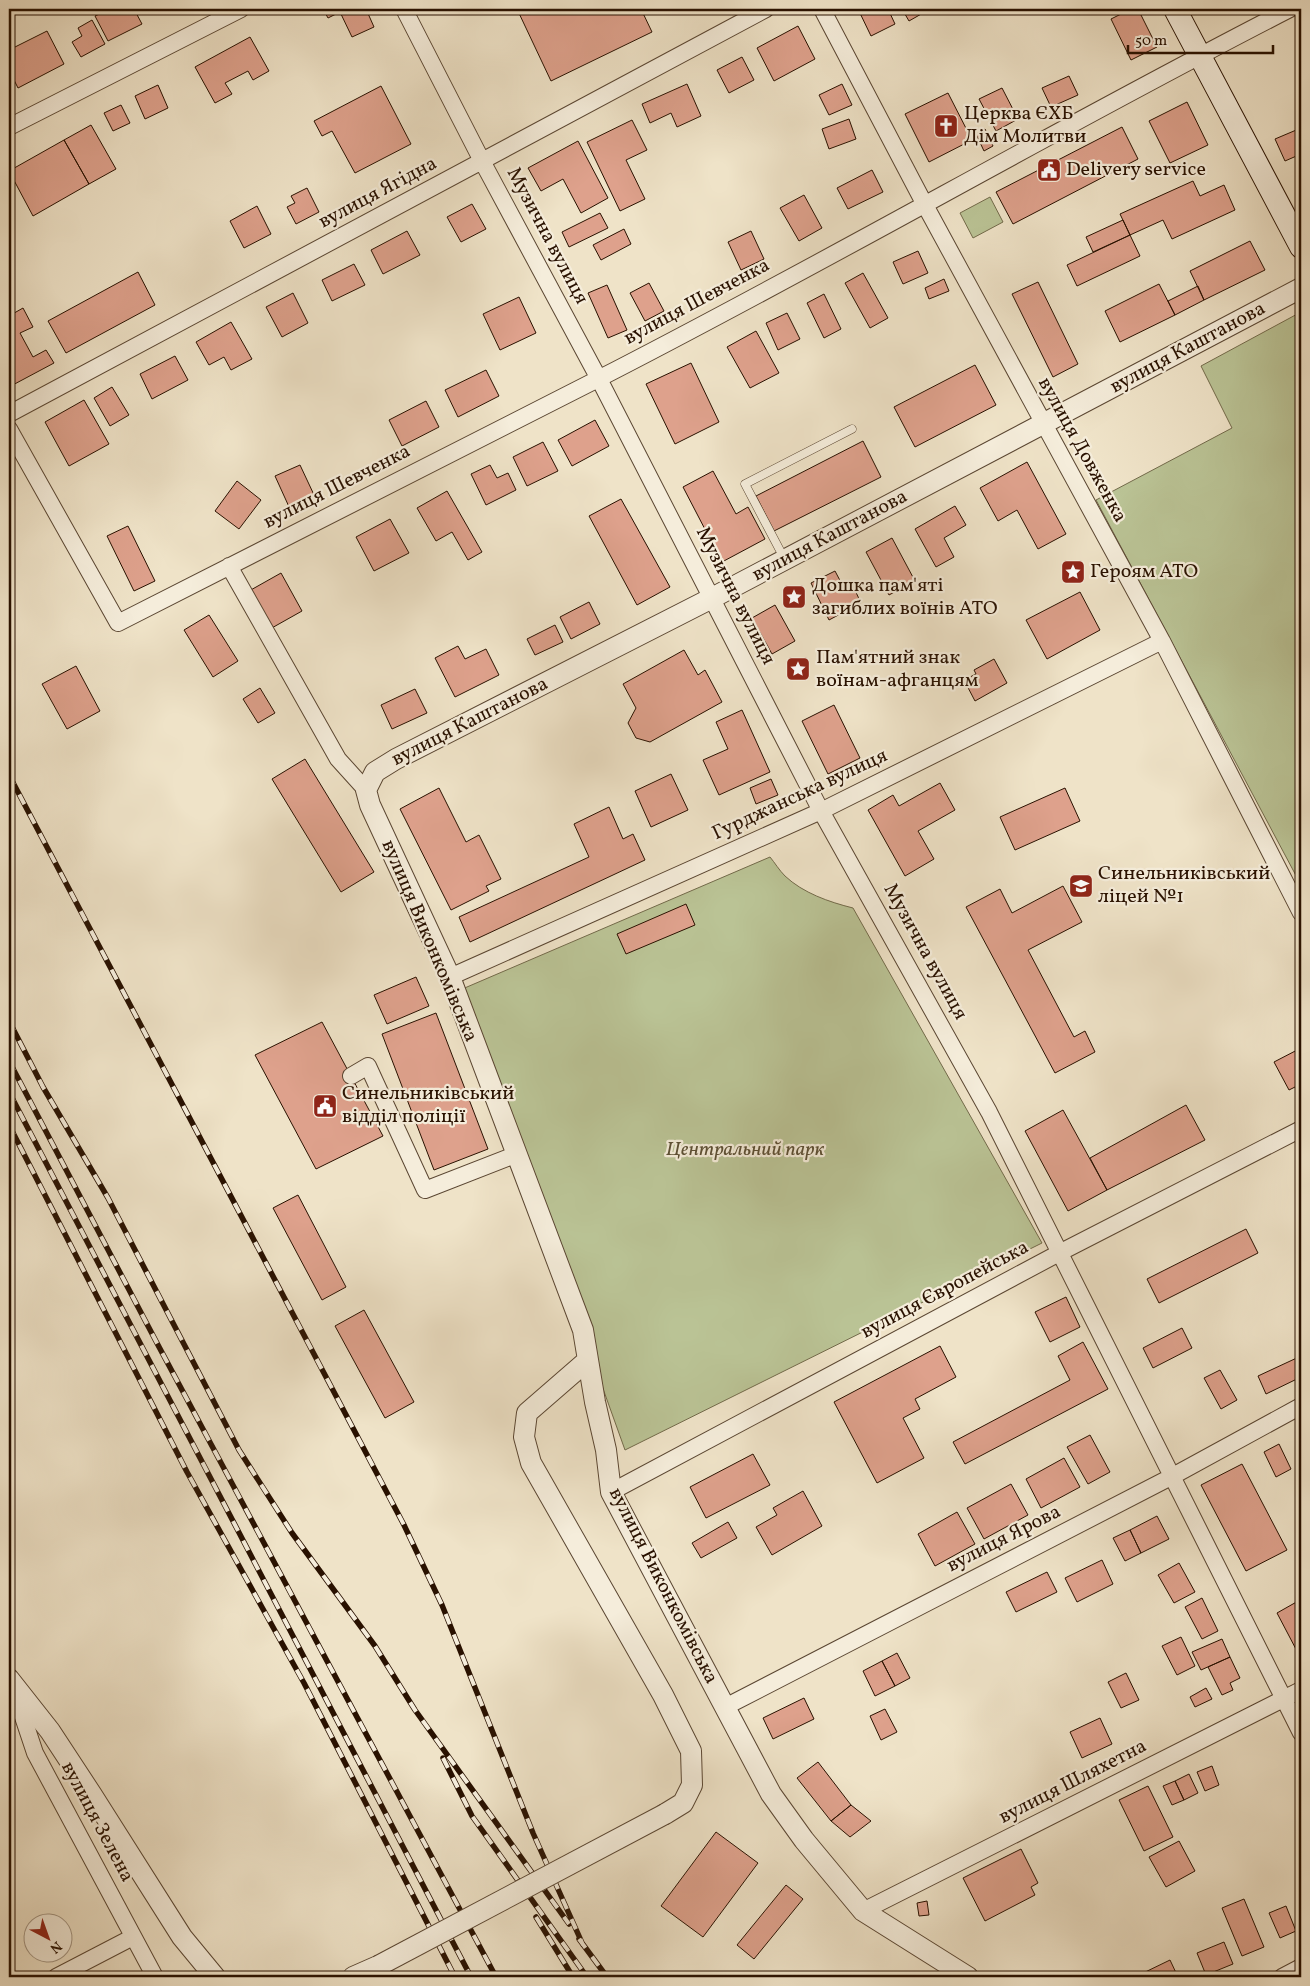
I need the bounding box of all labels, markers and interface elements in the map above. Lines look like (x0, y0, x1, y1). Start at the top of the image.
scale bar (1128, 22, 1272, 54)
text: 50 m (1135, 31, 1167, 52)
place label: Церква ЄХБ Дім Молитви (964, 100, 1086, 151)
church icon: Церква ЄХБ Дім Молитви (933, 113, 959, 139)
street label: вулиця Ягідна (314, 150, 442, 236)
place label: Delivery service (1066, 156, 1206, 184)
public building icon: Delivery service (1036, 157, 1062, 183)
street label: Музична вулиця (499, 162, 595, 310)
street label: вулиця Шевченка (619, 252, 775, 352)
street label: вулиця Каштанова (1105, 295, 1271, 401)
street label: вулиця Довженка (1030, 372, 1134, 528)
street label: вулиця Шевченка (259, 438, 415, 536)
street label: вулиця Каштанова (747, 483, 913, 589)
street label: Музична вулиця (688, 522, 782, 670)
place label: Героям АТО (1090, 558, 1198, 586)
place icon: Героям АТО (1060, 559, 1086, 585)
place label: Дошка пам'яті загиблих воїнів АТО (812, 572, 998, 623)
place icon: Дошка пам'яті загиблих воїнів АТО (781, 584, 807, 610)
place label: Пам'ятний знак воїнам-афганцям (816, 644, 979, 695)
place icon: Пам'ятний знак воїнам-афганцям (785, 656, 811, 682)
street label: вулиця Каштанова (387, 670, 553, 774)
street label: Гурджанська вулиця (708, 742, 892, 848)
street label: вулиця Виконкомівська (374, 836, 484, 1046)
place label: Синельниківський ліцей №1 (1098, 860, 1270, 911)
school or university icon: Синельниківський ліцей №1 (1068, 873, 1094, 899)
street label: Музична вулиця (876, 879, 974, 1025)
place label: Синельниківський відділ поліції (342, 1080, 514, 1131)
public building icon: Синельниківський відділ поліції (312, 1093, 338, 1119)
park label: Центральний парк (666, 1136, 824, 1164)
street label: вулиця Європейська (856, 1234, 1034, 1346)
street label: вулиця Виконкомівська (601, 1483, 725, 1689)
street label: вулиця Ярова (942, 1498, 1066, 1580)
street label: вулиця Шляхетна (994, 1733, 1152, 1831)
street label: вулиця Зелена (53, 1757, 141, 1887)
north arrow (22, 1914, 72, 1964)
text: N (45, 1936, 66, 1957)

